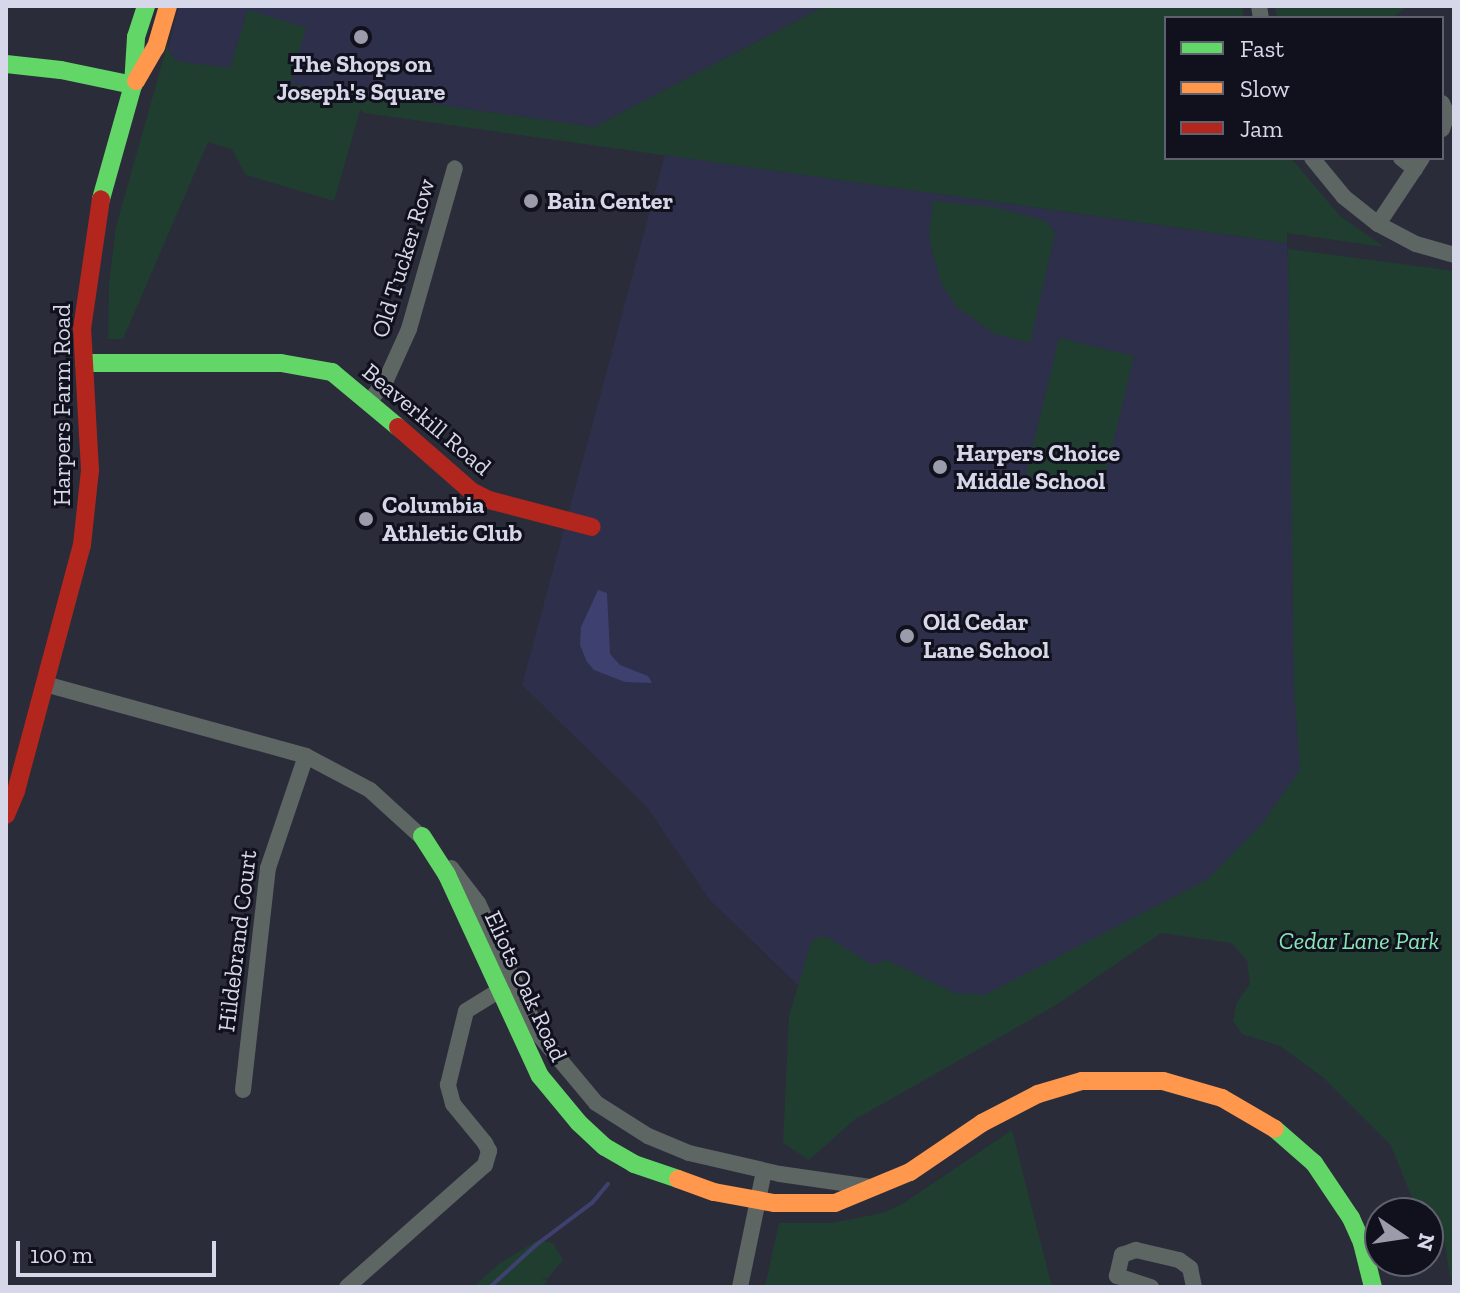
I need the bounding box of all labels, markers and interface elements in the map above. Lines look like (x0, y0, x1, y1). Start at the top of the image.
legend (1164, 16, 1444, 160)
marker: The Shops on Joseph's Square (352, 28, 370, 46)
text: Fast (1240, 34, 1284, 63)
place label: The Shops on Joseph's Square (277, 50, 445, 106)
text: Slow (1240, 74, 1290, 103)
text: Jam (1240, 114, 1283, 143)
street label: Old Tucker Row (365, 175, 441, 341)
place label: Bain Center (547, 187, 673, 215)
marker: Bain Center (522, 192, 540, 210)
street label: Harpers Farm Road (48, 304, 76, 506)
street label: Beaverkill Road (357, 357, 497, 481)
place label: Harpers Choice Middle School (956, 439, 1120, 495)
marker: Harpers Choice Middle School (931, 458, 949, 476)
place label: Columbia Athletic Club (382, 491, 522, 547)
marker: Columbia Athletic Club (357, 510, 375, 528)
place label: Old Cedar Lane School (923, 608, 1049, 664)
marker: Old Cedar Lane School (898, 627, 916, 645)
street label: Hildebrand Court (212, 849, 262, 1033)
street label: Eliots Oak Road (479, 906, 573, 1066)
park label: Cedar Lane Park (1279, 927, 1439, 955)
north arrow (1364, 1197, 1444, 1277)
scale bar (20, 1225, 220, 1275)
text: N (1411, 1231, 1441, 1253)
text: 100 m (30, 1240, 93, 1269)

